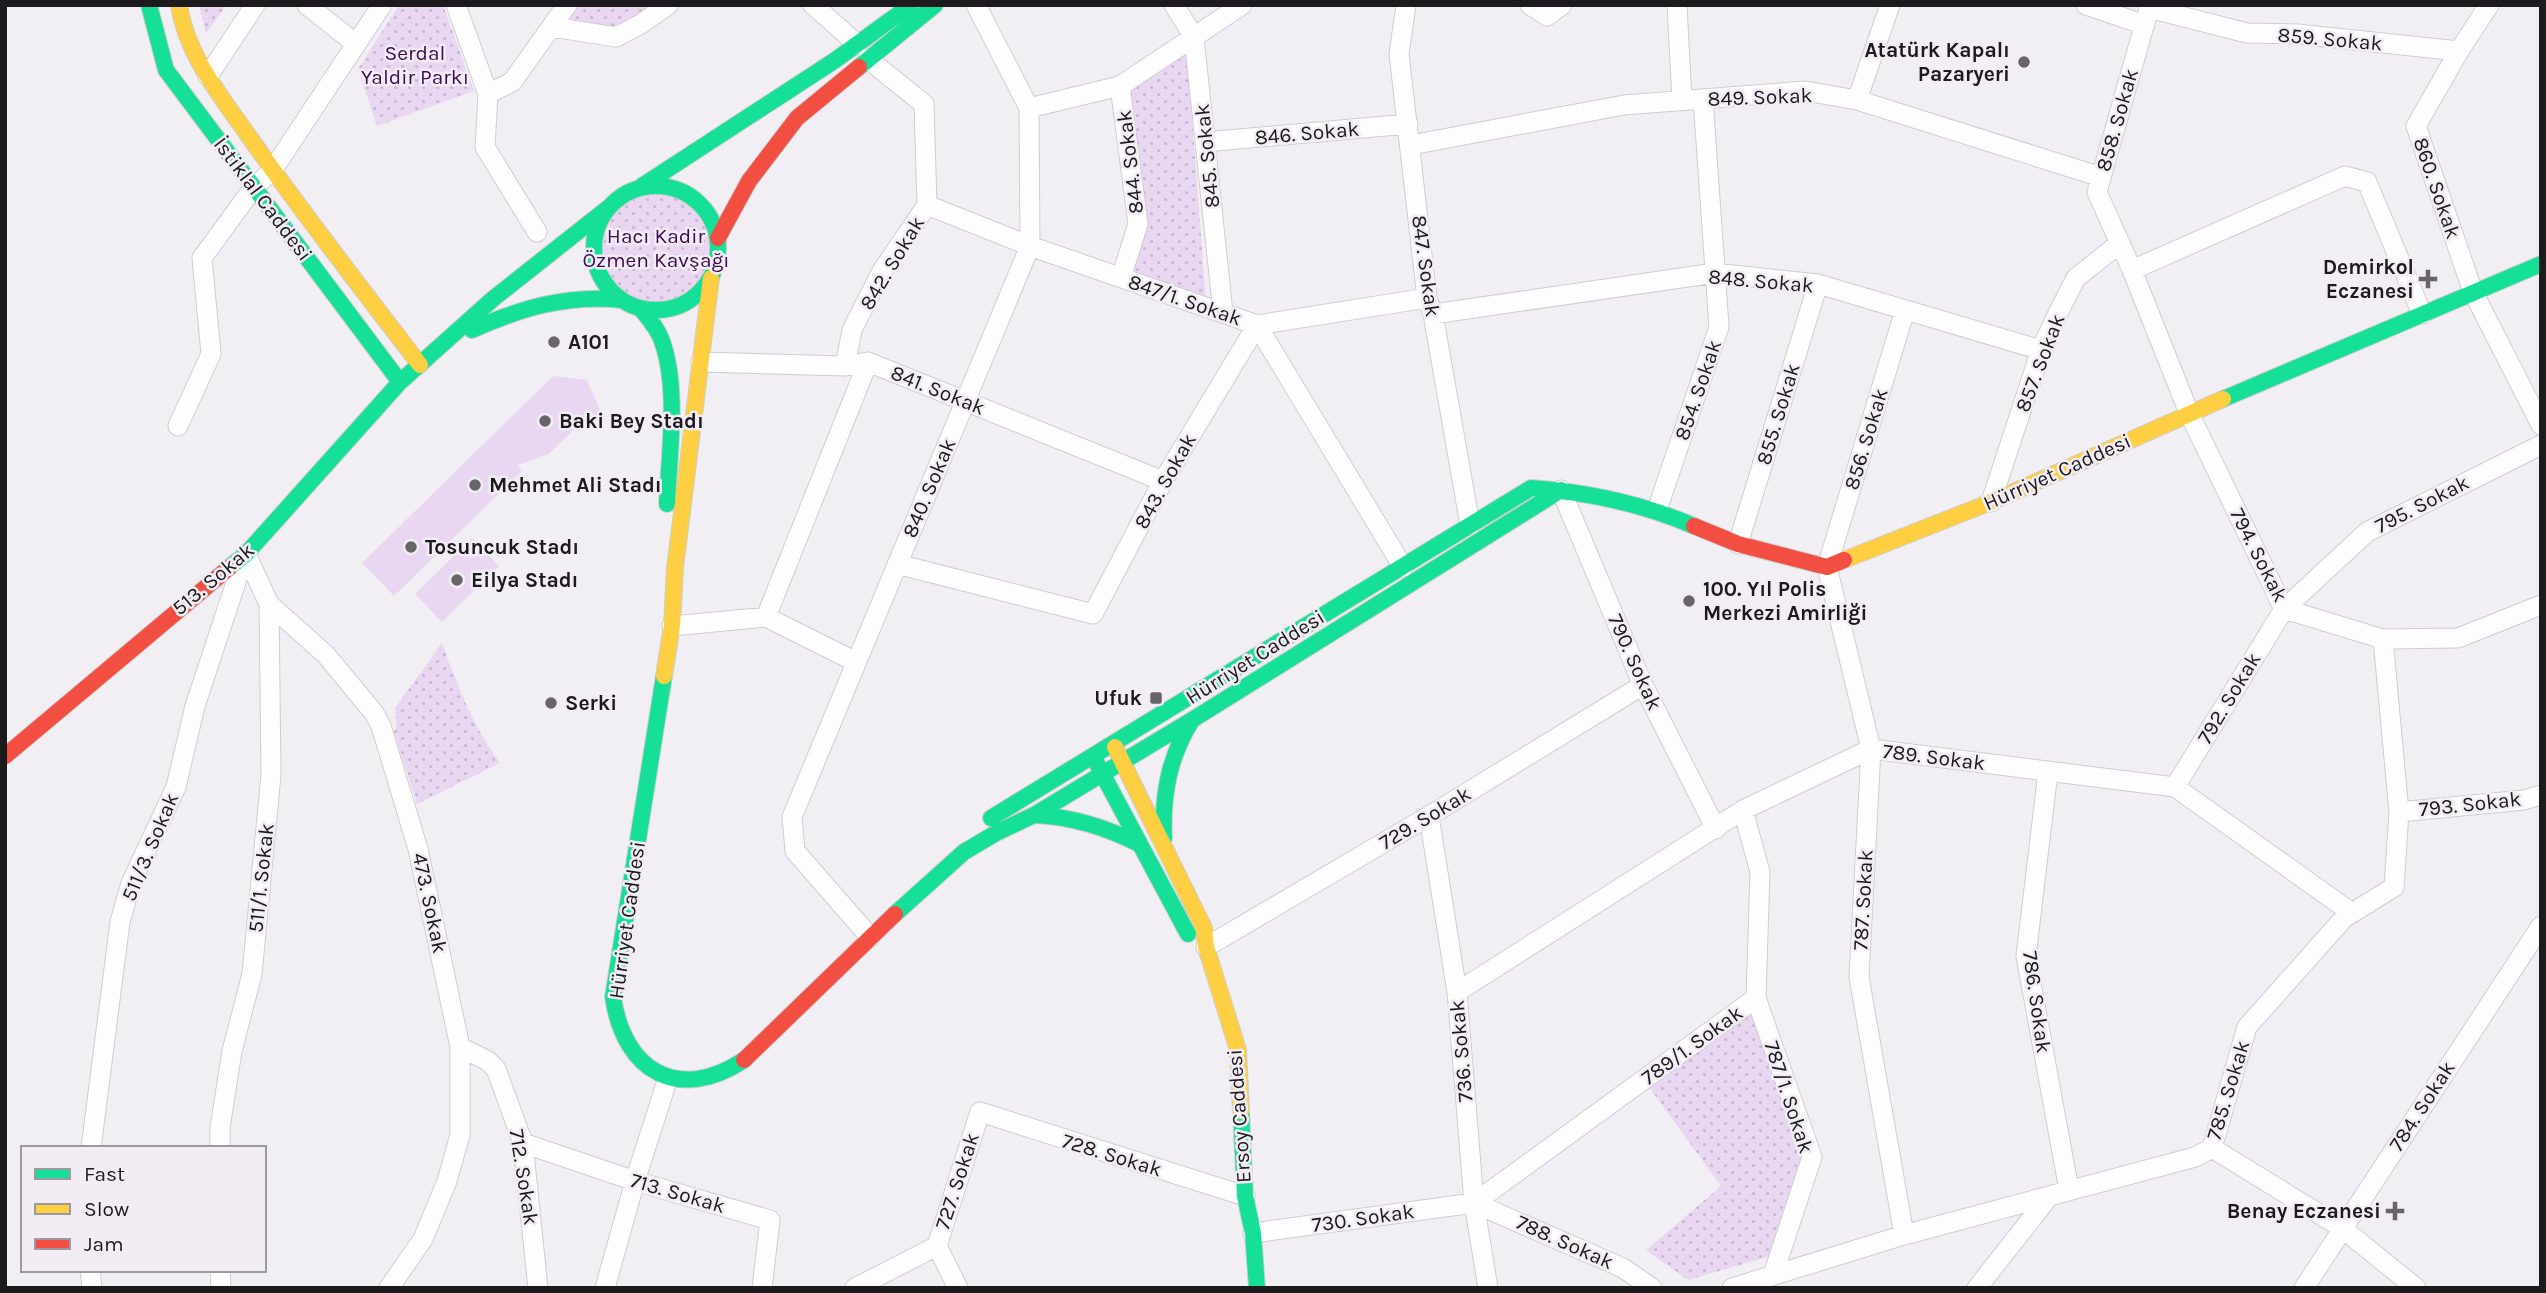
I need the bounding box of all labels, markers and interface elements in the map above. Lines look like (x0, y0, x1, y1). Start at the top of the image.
street label: 859. Sokak (2277, 22, 2384, 56)
place label: Atatürk Kapalı Pazaryeri (1864, 38, 2010, 86)
park label: Serdal Yaldir Parkı (361, 41, 469, 89)
marker: Atatürk Kapalı Pazaryeri (2016, 54, 2032, 70)
street label: 858. Sokak (2091, 66, 2143, 174)
street label: 849. Sokak (1707, 83, 1813, 111)
street label: 845. Sokak (1190, 103, 1224, 209)
street label: 844. Sokak (1112, 109, 1148, 215)
street label: 846. Sokak (1254, 116, 1360, 150)
street label: İstiklal Caddesi (209, 132, 317, 266)
street label: 860. Sokak (2408, 134, 2466, 242)
street label: 842. Sokak (855, 212, 929, 314)
street label: 847. Sokak (1407, 214, 1445, 319)
park label: Hacı Kadir Özmen Kavşağı (582, 224, 730, 272)
place label: Demirkol Eczanesi (2323, 255, 2414, 303)
street label: 848. Sokak (1707, 264, 1815, 298)
street label: 847/1. Sokak (1125, 269, 1245, 331)
marker: Demirkol Eczanesi (2420, 271, 2436, 287)
street label: 857. Sokak (2010, 311, 2070, 415)
place label: A101 (568, 330, 609, 354)
marker: A101 (546, 334, 562, 350)
street label: 854. Sokak (1670, 336, 1726, 443)
street label: 841. Sokak (887, 360, 989, 420)
street label: 855. Sokak (1751, 360, 1805, 468)
street label: 856. Sokak (1839, 385, 1893, 493)
place label: Baki Bey Stadı (559, 409, 704, 433)
marker: Baki Bey Stadı (537, 413, 553, 429)
street label: 843. Sokak (1129, 429, 1201, 533)
street label: Hürriyet Caddesi (1979, 429, 2135, 515)
street label: 840. Sokak (897, 435, 961, 541)
street label: 795. Sokak (2371, 470, 2473, 538)
place label: Mehmet Ali Stadı (489, 473, 662, 497)
marker: Mehmet Ali Stadı (467, 477, 483, 493)
street label: 794. Sokak (2225, 504, 2293, 606)
place label: Tosuncuk Stadı (425, 535, 579, 559)
street label: 513. Sokak (167, 538, 259, 620)
marker: Tosuncuk Stadı (403, 539, 419, 555)
place label: Eilya Stadı (471, 568, 579, 592)
marker: Eilya Stadı (449, 572, 465, 588)
place label: 100. Yıl Polis Merkezi Amirliği (1703, 577, 1867, 625)
marker: 100. Yıl Polis Merkezi Amirliği (1681, 593, 1697, 609)
street label: Hürriyet Caddesi (1181, 605, 1329, 709)
street label: 790. Sokak (1603, 610, 1667, 714)
street label: 792. Sokak (2192, 648, 2266, 748)
place label: Ufuk (1094, 686, 1143, 710)
marker: Ufuk (1148, 690, 1164, 706)
place label: Serki (565, 691, 617, 715)
marker: Serki (543, 695, 559, 711)
street label: 789. Sokak (1881, 739, 1987, 775)
street label: 729. Sokak (1375, 781, 1475, 855)
street label: 793. Sokak (2418, 787, 2522, 821)
street label: 511/3. Sokak (116, 789, 184, 905)
street label: 511/1. Sokak (243, 822, 279, 934)
street label: Hürriyet Caddesi (604, 840, 650, 1000)
street label: 787. Sokak (1848, 849, 1878, 951)
street label: 473. Sokak (408, 851, 452, 956)
street label: 786. Sokak (2018, 949, 2056, 1055)
street label: 736. Sokak (1445, 999, 1477, 1103)
street label: 789/1. Sokak (1637, 1000, 1747, 1090)
street label: 785. Sokak (2202, 1037, 2255, 1143)
street label: 787/1. Sokak (1760, 1038, 1819, 1156)
street label: Ersoy Caddesi (1222, 1048, 1256, 1184)
street label: 784. Sokak (2384, 1056, 2460, 1156)
street label: 712. Sokak (505, 1127, 543, 1227)
street label: 728. Sokak (1059, 1128, 1165, 1182)
street label: 727. Sokak (930, 1130, 984, 1232)
legend (21, 1146, 266, 1272)
text: Fast (84, 1162, 125, 1186)
street label: 713. Sokak (628, 1168, 728, 1218)
text: Slow (84, 1197, 129, 1221)
street label: 730. Sokak (1310, 1199, 1416, 1237)
place label: Benay Eczanesi (2227, 1199, 2381, 1223)
marker: Benay Eczanesi (2387, 1203, 2403, 1219)
street label: 788. Sokak (1513, 1210, 1617, 1274)
text: Jam (84, 1232, 124, 1256)

